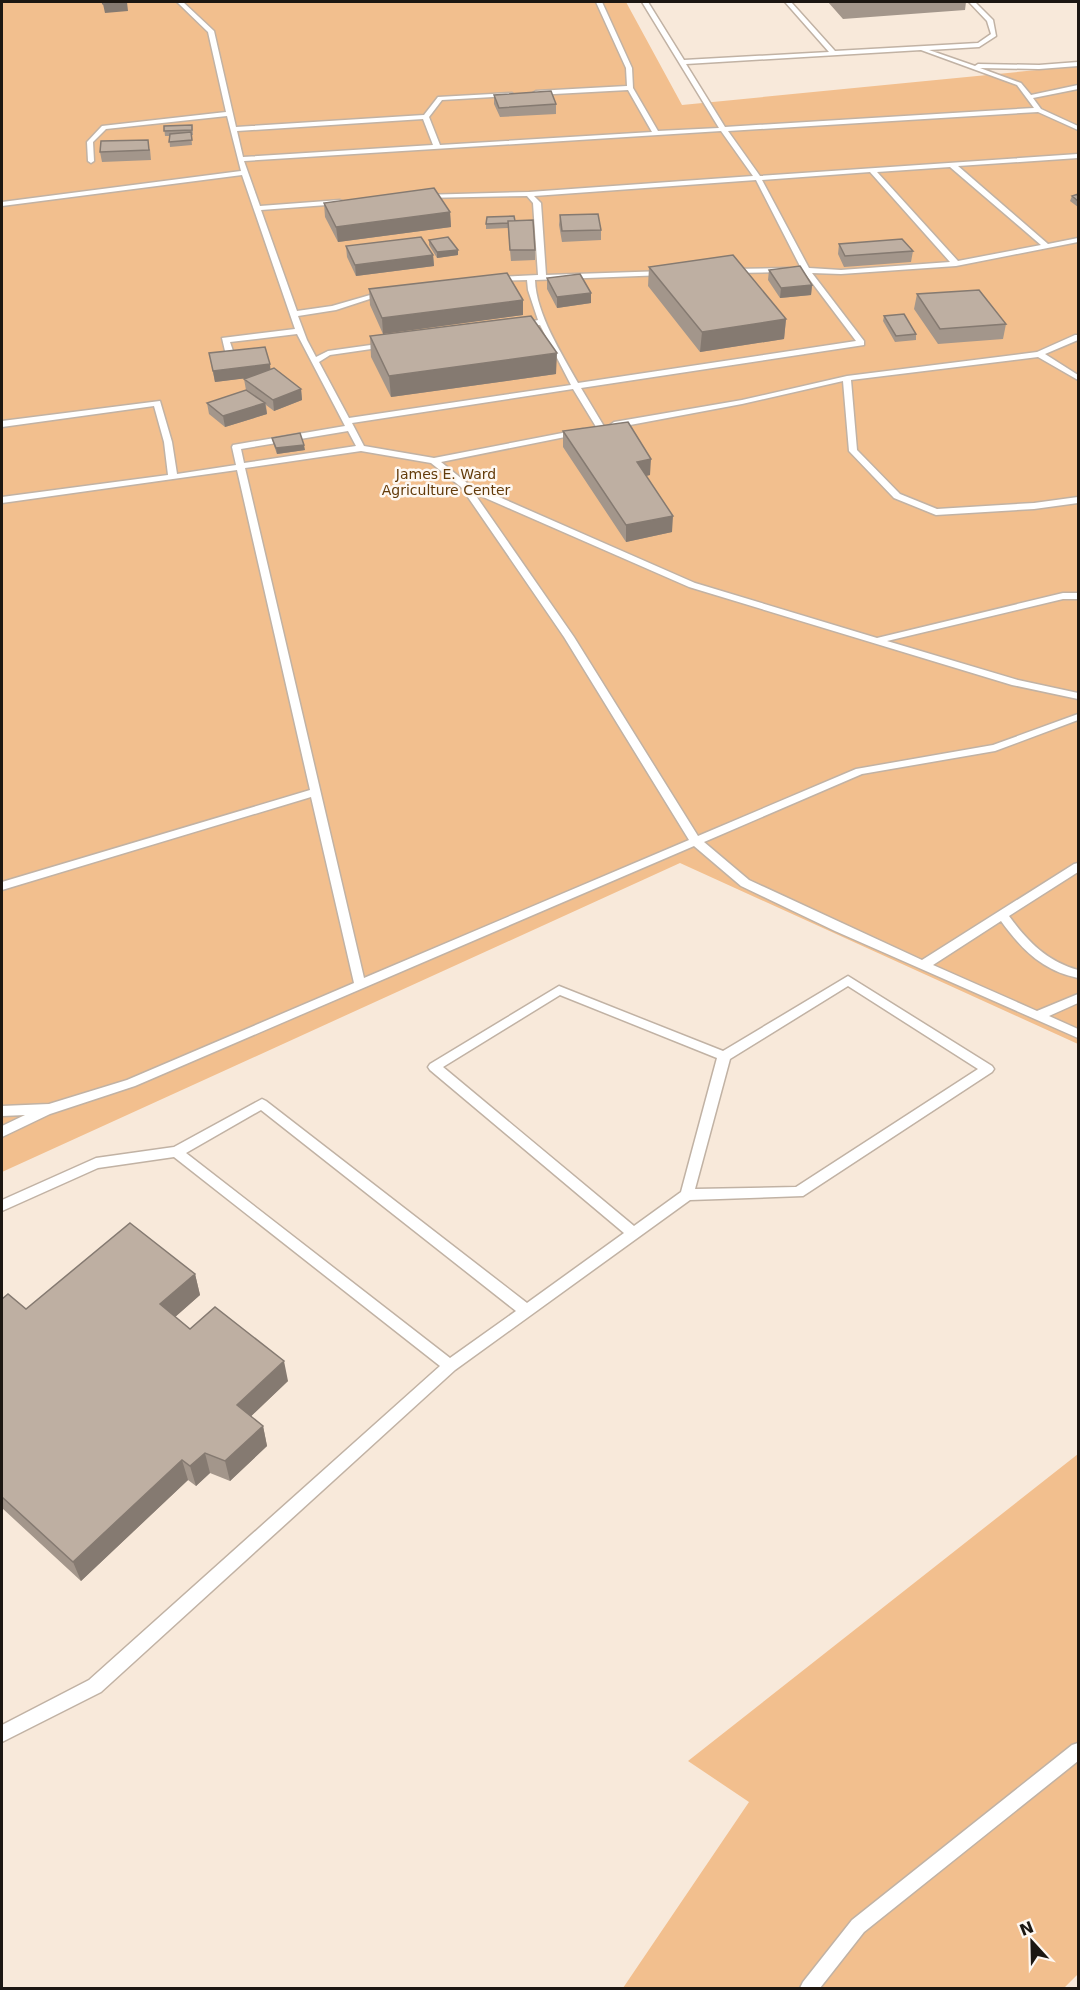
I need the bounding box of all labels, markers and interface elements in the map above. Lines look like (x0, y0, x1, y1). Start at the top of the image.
park label: James E. Ward Agriculture Center (382, 466, 511, 498)
north arrow (1002, 1912, 1062, 1972)
text: N (1017, 1917, 1036, 1940)

